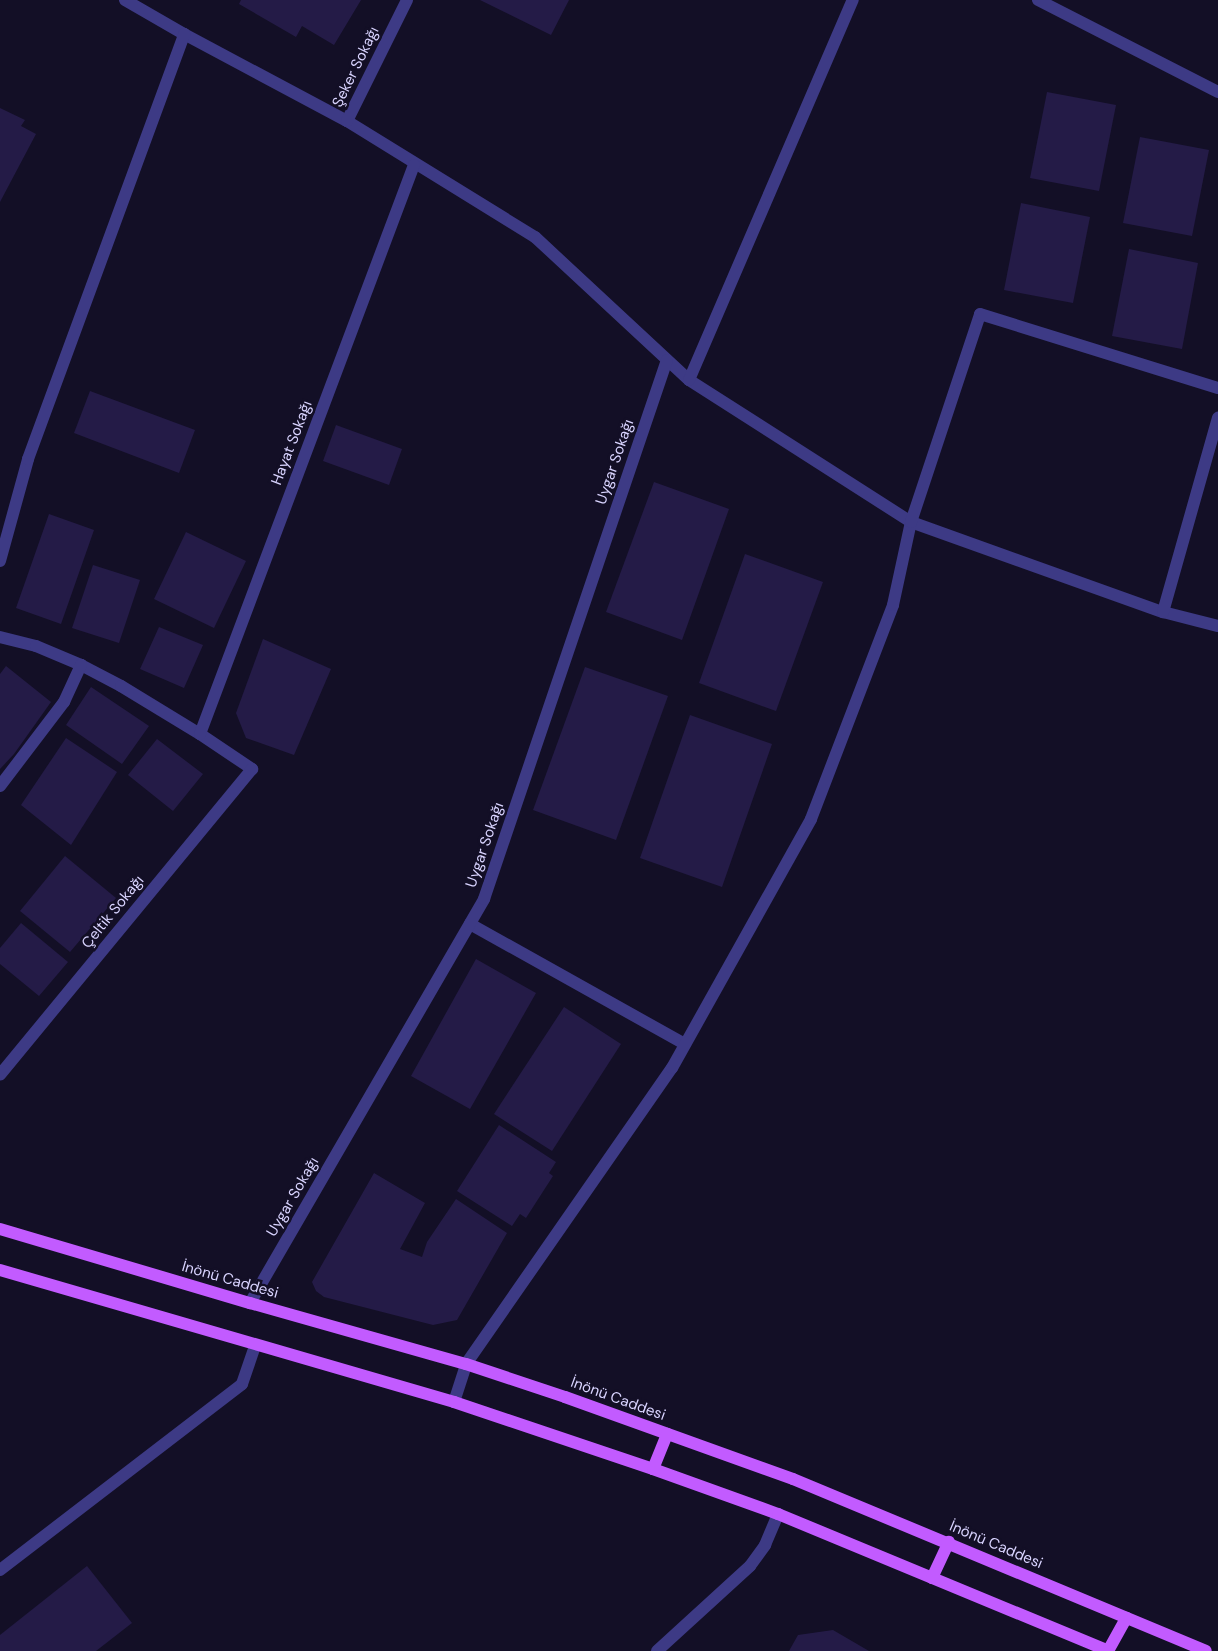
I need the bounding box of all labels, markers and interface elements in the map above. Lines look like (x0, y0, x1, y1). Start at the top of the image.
street label: Şeker Sokağı (329, 24, 383, 110)
street label: Hayat Sokağı (268, 398, 316, 488)
street label: Uygar Sokağı (592, 417, 638, 507)
street label: Uygar Sokağı (462, 800, 508, 890)
street label: Çeltik Sokağı (78, 872, 148, 952)
street label: Uygar Sokağı (263, 1154, 323, 1240)
street label: İnönü Caddesi (180, 1258, 280, 1302)
street label: İnönü Caddesi (568, 1374, 668, 1424)
street label: İnönü Caddesi (947, 1517, 1045, 1573)

